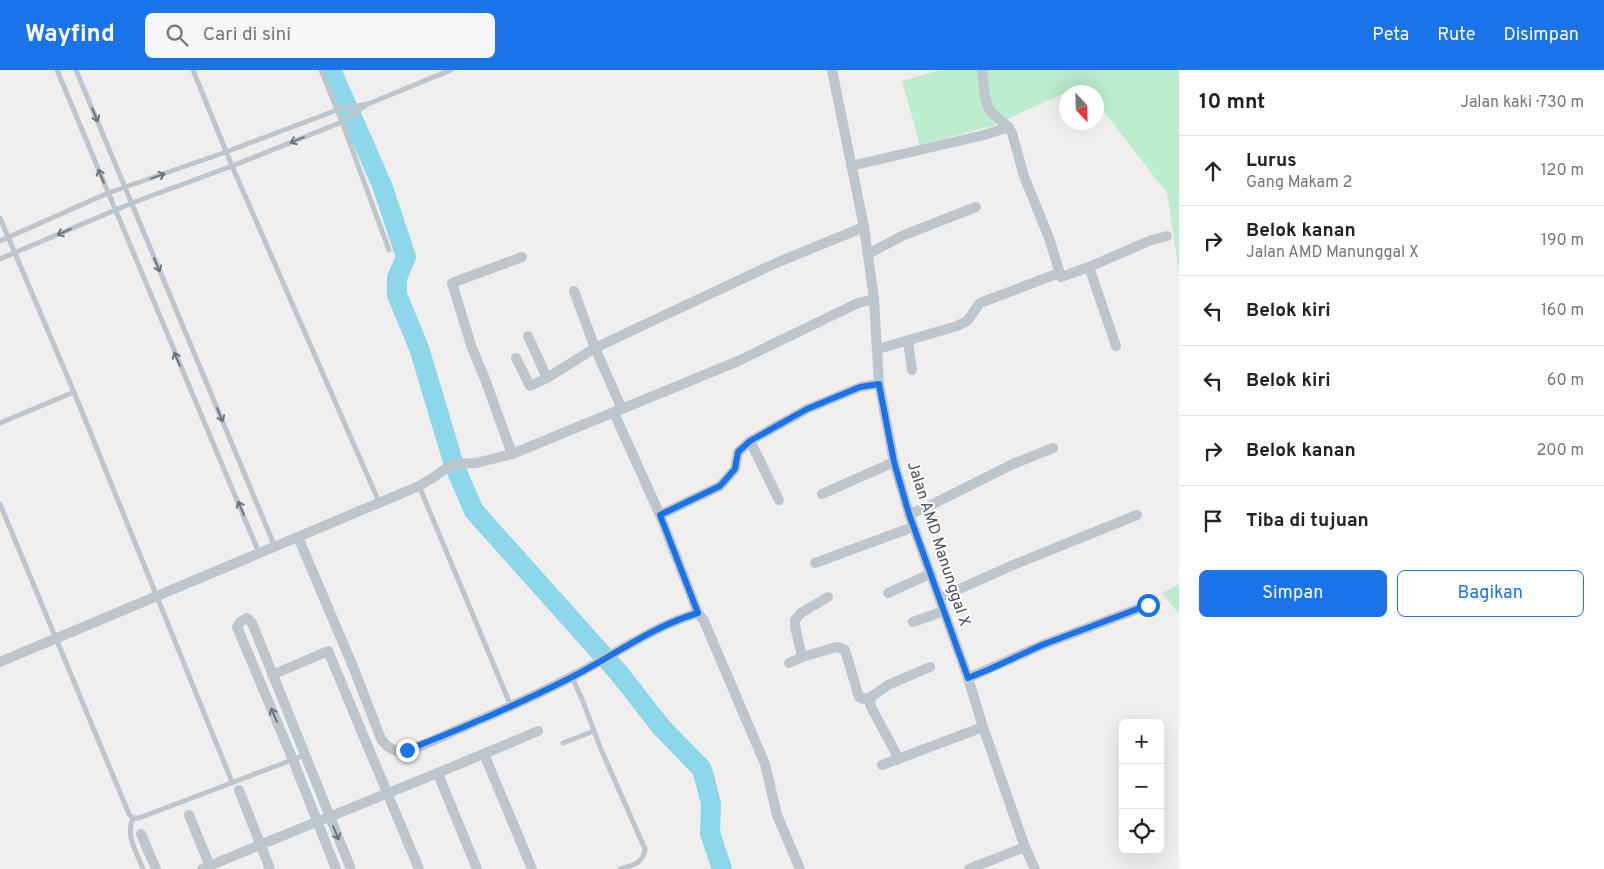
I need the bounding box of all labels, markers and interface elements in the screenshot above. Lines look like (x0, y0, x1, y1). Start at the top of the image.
search box (145, 13, 495, 58)
text: Wayfind (25, 20, 115, 50)
icon: search (163, 21, 191, 49)
text: Cari di sini (203, 23, 291, 47)
text: Peta (1372, 24, 1409, 47)
text: Rute (1437, 24, 1475, 47)
text: Disimpan (1503, 24, 1579, 47)
north arrow (1059, 85, 1104, 130)
text: 10 mnt (1199, 89, 1265, 116)
text: Jalan kaki · 730 m (1460, 93, 1584, 113)
one-way arrow (91, 107, 100, 122)
one-way arrow (290, 136, 305, 145)
text: Lurus (1246, 149, 1297, 173)
icon: ahead (1199, 157, 1227, 185)
text: 120 m (1541, 161, 1584, 181)
one-way arrow (96, 169, 106, 184)
one-way arrow (150, 171, 166, 180)
text: Gang Makam 2 (1246, 173, 1352, 193)
text: Belok kanan (1246, 219, 1356, 243)
one-way arrow (57, 227, 72, 237)
icon: right (1199, 227, 1227, 255)
text: 190 m (1541, 231, 1584, 251)
text: Jalan AMD Manunggal X (1246, 243, 1419, 263)
one-way arrow (153, 257, 163, 272)
icon: left (1199, 297, 1227, 325)
text: Belok kiri (1246, 299, 1331, 323)
text: 160 m (1541, 301, 1584, 321)
one-way arrow (172, 351, 181, 366)
icon: left (1199, 367, 1227, 395)
text: Belok kiri (1246, 369, 1331, 393)
text: 60 m (1547, 371, 1584, 391)
one-way arrow (215, 407, 225, 422)
icon: right (1199, 437, 1227, 465)
text: Belok kanan (1246, 439, 1356, 463)
text: 200 m (1536, 441, 1584, 461)
street label: Jalan AMD Manunggal X (902, 459, 974, 629)
one-way arrow (235, 501, 245, 516)
icon: arrive (1199, 507, 1227, 535)
text: Tiba di tujuan (1246, 509, 1369, 533)
button: Simpan (1199, 570, 1387, 617)
button: Bagikan (1397, 570, 1584, 617)
route start (1137, 594, 1160, 617)
one-way arrow (269, 708, 279, 723)
map controls (1119, 719, 1164, 854)
button: + (1119, 719, 1164, 764)
route end (396, 739, 419, 762)
button: − (1119, 764, 1164, 809)
button: locate (1119, 809, 1164, 854)
one-way arrow (331, 825, 341, 840)

